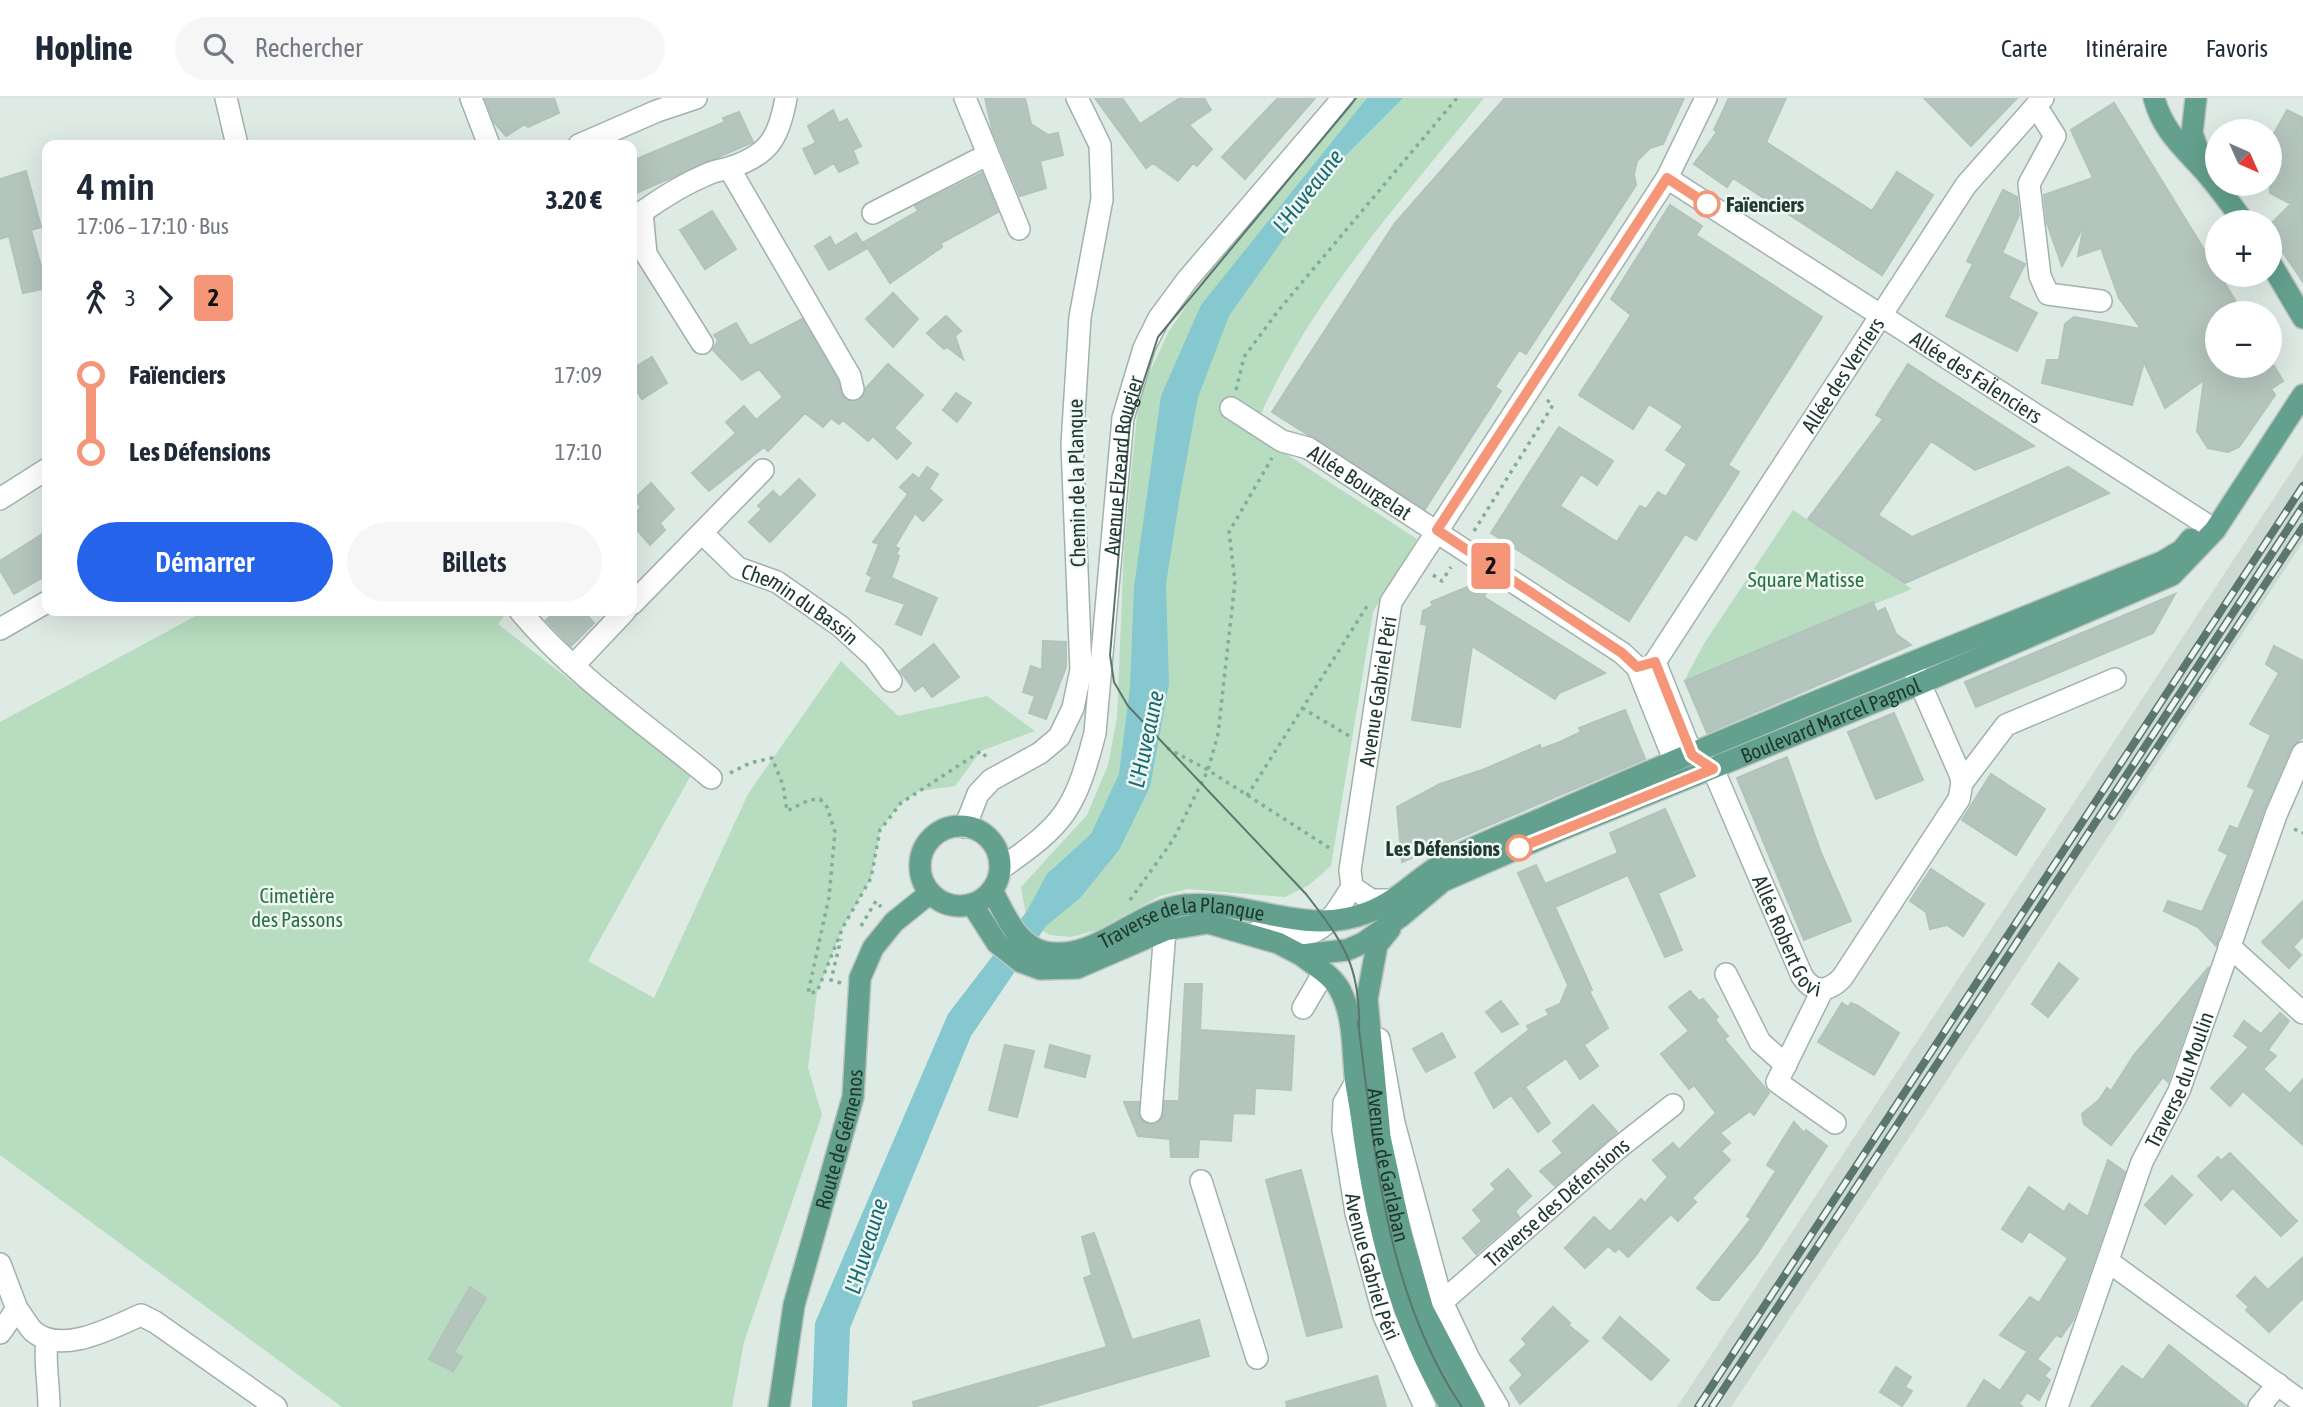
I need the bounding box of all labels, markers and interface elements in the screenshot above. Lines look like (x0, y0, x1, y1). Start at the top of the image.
search box (175, 17, 665, 80)
text: Hopline (35, 29, 133, 67)
icon: search (199, 29, 237, 67)
text: Rechercher (255, 33, 363, 63)
text: Carte (2001, 35, 2047, 62)
text: Itinéraire (2085, 35, 2168, 62)
text: Favoris (2206, 35, 2268, 62)
north arrow (2205, 119, 2282, 196)
map controls (2205, 119, 2282, 378)
water label: L'Huveaune (1267, 144, 1349, 238)
text: 4 min (77, 165, 155, 208)
text: 3.20 € (545, 185, 602, 215)
marker: Faïenciers (1694, 191, 1720, 217)
place label: Faïenciers (1726, 192, 1805, 216)
button: + (2205, 210, 2282, 287)
text: 17:06 – 17:10 · Bus (77, 213, 229, 239)
icon: walk (77, 279, 115, 317)
icon: forward (146, 279, 184, 317)
text: 2 (208, 284, 219, 311)
text: 3 (125, 285, 136, 311)
button: − (2205, 301, 2282, 378)
street label: Allée des Verriers (1796, 313, 1889, 437)
street label: Allée des FaÏenciers (1906, 326, 2047, 428)
text: Faïenciers (129, 360, 226, 390)
text: 17:09 (554, 362, 602, 388)
street label: Avenue Elzeard Rougier (1099, 372, 1147, 556)
street label: Chemin de la Planque (1063, 399, 1089, 567)
text: Les Défensions (129, 437, 271, 467)
text: 17:10 (555, 439, 602, 465)
street label: Allée Bourgelat (1304, 440, 1416, 524)
button: Démarrer (77, 522, 333, 602)
button: Billets (347, 522, 602, 602)
line badge: 2 (1468, 543, 1514, 589)
text: 2 (1485, 552, 1497, 579)
street label: Chemin du Bassin (738, 558, 864, 649)
park label: Square Matisse (1748, 567, 1864, 591)
street label: Avenue Gabriel Péri (1354, 614, 1401, 768)
street label: Boulevard Marcel Pagnol (1737, 673, 1924, 767)
water label: L'Huveaune (1123, 688, 1169, 790)
marker: Les Défensions (1506, 835, 1532, 861)
place label: Les Défensions (1386, 836, 1501, 860)
street label: Allée Robert Govi (1748, 871, 1823, 1001)
park label: Cimetière des Passons (251, 883, 343, 931)
street label: Traverse de la Planque (1095, 892, 1267, 953)
street label: Traverse du Moulin (2140, 1008, 2218, 1152)
street label: Route de Gémenos (810, 1069, 867, 1212)
street label: Avenue de Garlaban (1363, 1087, 1415, 1245)
street label: Traverse des Défensions (1479, 1132, 1633, 1272)
street label: Avenue Gabriel Péri (1341, 1191, 1405, 1344)
water label: L'Huveaune (839, 1195, 893, 1297)

